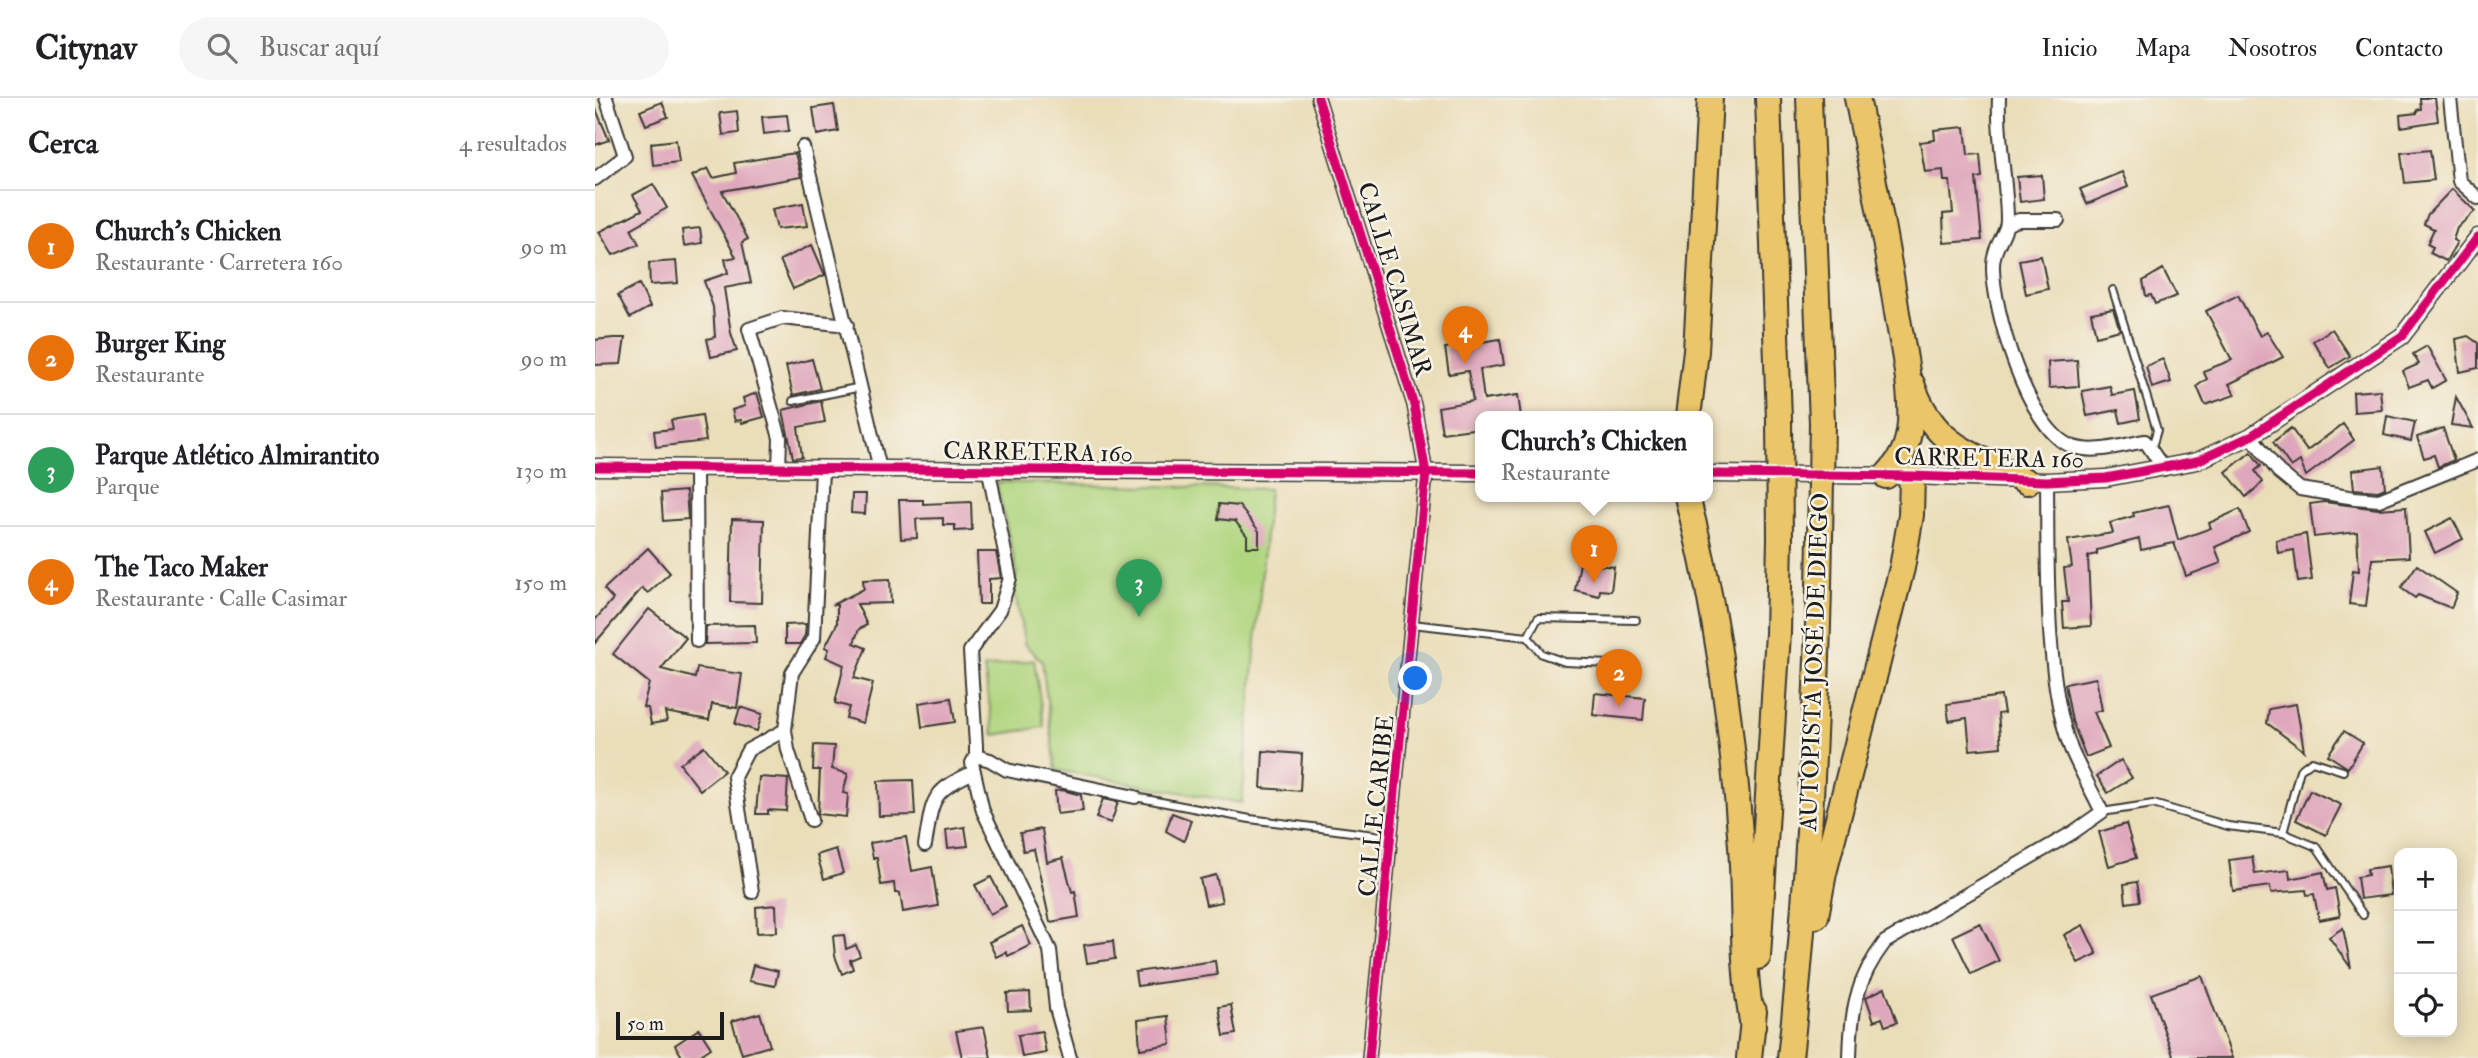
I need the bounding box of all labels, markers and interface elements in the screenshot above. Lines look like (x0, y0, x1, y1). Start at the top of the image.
search box (179, 17, 669, 80)
text: Citynav (35, 28, 137, 69)
icon: search (203, 29, 241, 67)
text: Buscar aquí (259, 32, 379, 64)
text: Inicio (2042, 33, 2097, 64)
text: Mapa (2135, 33, 2190, 64)
text: Nosotros (2228, 33, 2317, 64)
text: Contacto (2355, 33, 2443, 64)
text: Cerca (28, 125, 98, 162)
text: 4 resultados (459, 129, 567, 158)
street label: CALLE CASIMAR (1350, 178, 1439, 381)
text: Church's Chicken (95, 216, 282, 248)
text: 1 (47, 232, 55, 261)
text: 90 m (521, 232, 567, 261)
text: Restaurante · Carretera 160 (95, 248, 343, 277)
pin: 4 (1442, 306, 1488, 364)
text: Burger King (95, 328, 225, 360)
text: 2 (45, 344, 57, 373)
text: 90 m (521, 344, 567, 373)
text: Restaurante (95, 360, 204, 389)
popup (1475, 411, 1713, 502)
text: Church's Chicken (1501, 426, 1687, 458)
street label: CARRETERA 160 (943, 435, 1133, 470)
text: Parque Atlético Almirantito (95, 440, 379, 472)
street label: CARRETERA 160 (1894, 441, 2084, 476)
text: 3 (47, 456, 55, 485)
text: 130 m (515, 456, 567, 485)
text: Restaurante (1501, 458, 1610, 487)
text: Parque (95, 472, 159, 501)
street label: AUTOPISTA JOSÉ DE DIEGO (1792, 492, 1836, 833)
pin: 1 (1571, 525, 1617, 583)
text: The Taco Maker (95, 552, 268, 584)
pin: 3 (1116, 559, 1162, 617)
text: 4 (45, 568, 57, 597)
text: 150 m (514, 568, 567, 597)
text: Restaurante · Calle Casimar (95, 584, 347, 613)
pin: 2 (1596, 649, 1642, 707)
your location (1398, 661, 1432, 695)
street label: CALLE CARIBE (1352, 714, 1401, 898)
map controls (2394, 848, 2457, 1037)
button: + (2394, 848, 2457, 911)
button: − (2394, 911, 2457, 974)
button: locate (2394, 974, 2457, 1037)
scale bar (616, 1009, 725, 1041)
text: 50 m (627, 1012, 664, 1036)

